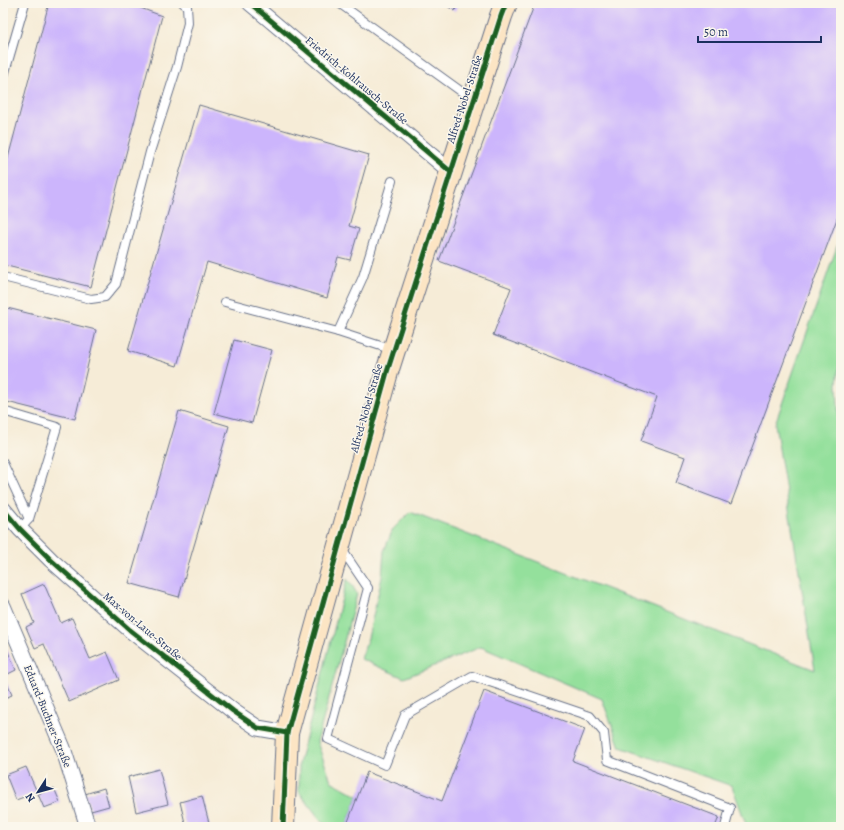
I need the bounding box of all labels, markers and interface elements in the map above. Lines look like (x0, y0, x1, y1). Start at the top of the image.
scale bar (698, 18, 821, 44)
text: 50 m (704, 24, 728, 40)
street label: Friedrich-Kohlrausch-Straße (302, 33, 411, 128)
street label: Alfred-Nobel-Straße (443, 53, 486, 146)
street label: Alfred-Nobel-Straße (346, 362, 386, 455)
street label: Max-von-Laue-Straße (100, 589, 186, 664)
street label: Eduard-Buchner-Straße (20, 663, 75, 770)
north arrow (18, 772, 58, 812)
text: N (22, 790, 39, 805)

